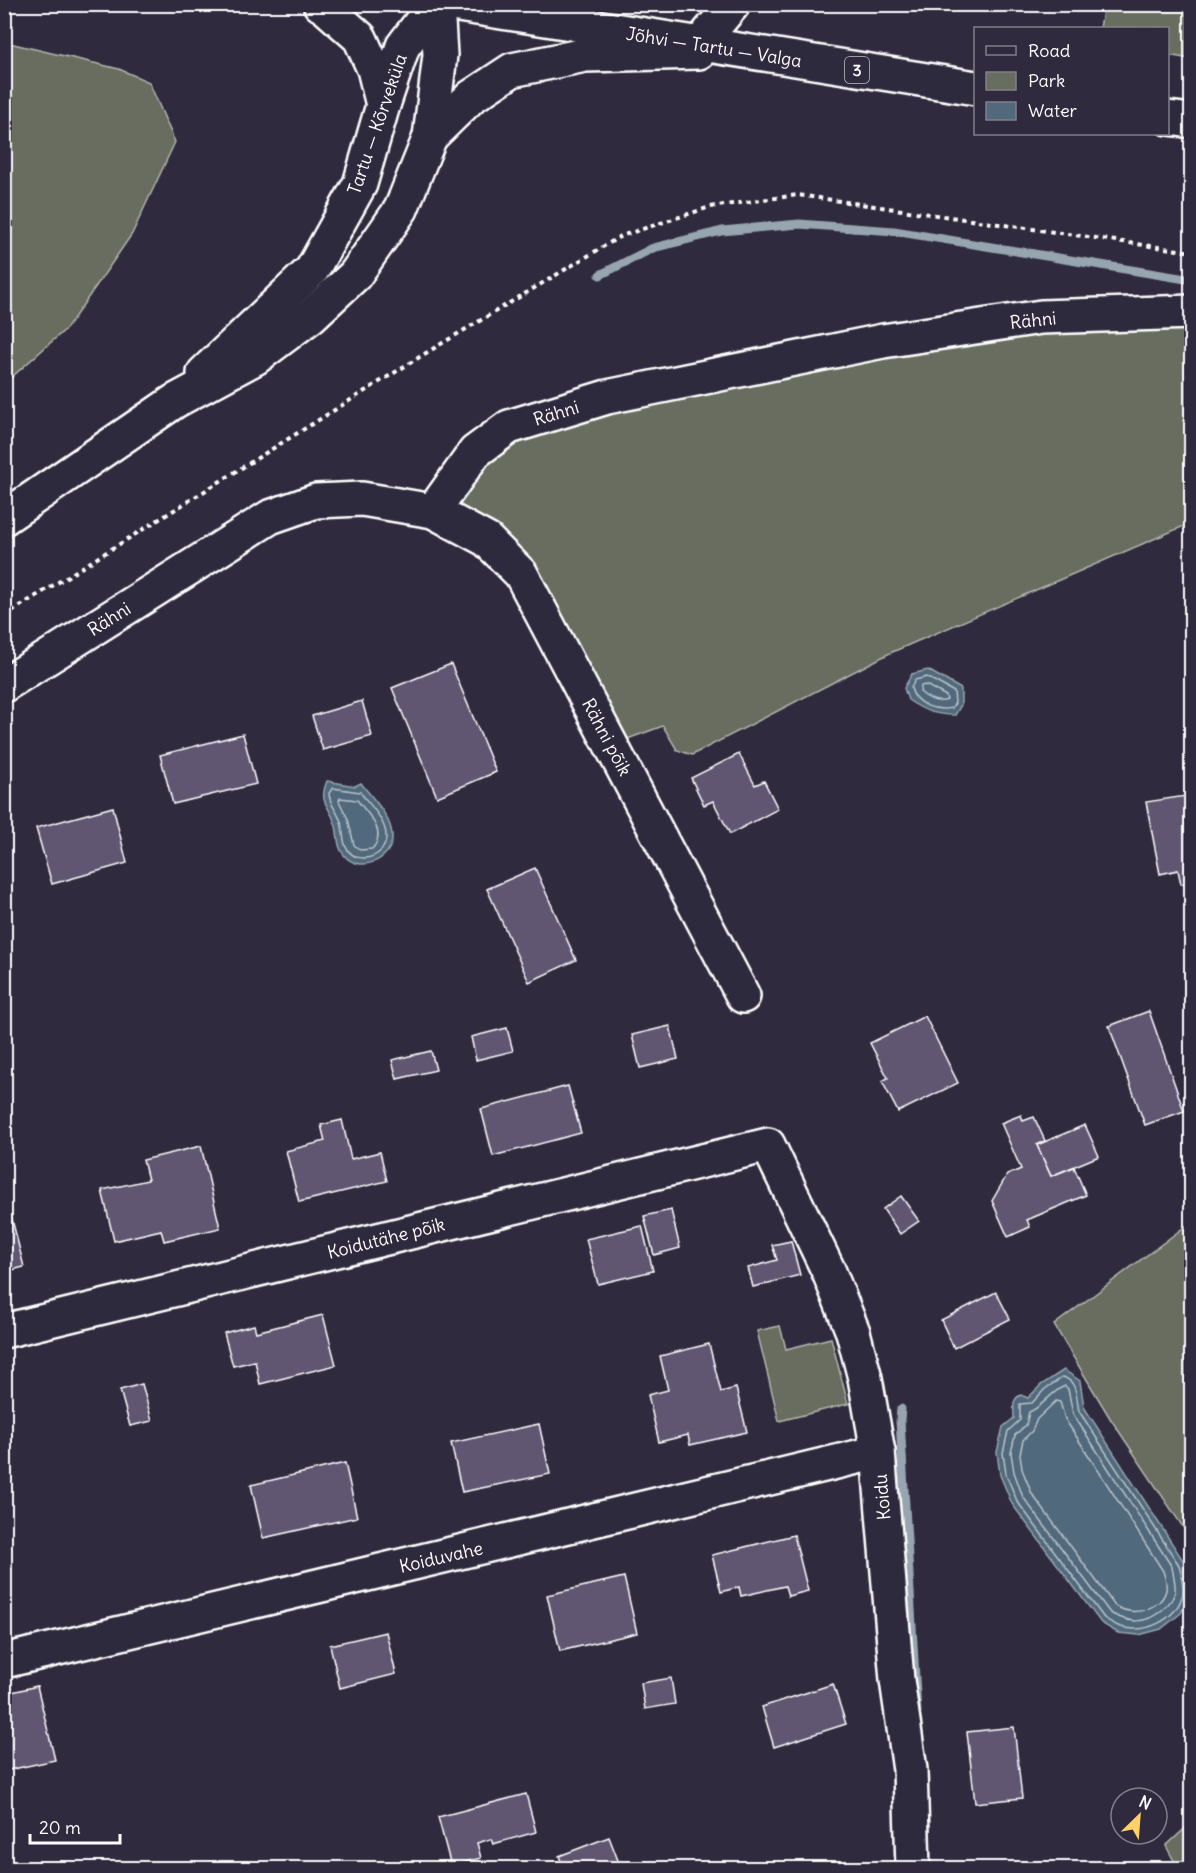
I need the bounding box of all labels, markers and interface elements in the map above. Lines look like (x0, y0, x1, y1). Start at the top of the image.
street label: Jõhvi — Tartu — Valga (625, 22, 803, 72)
legend (974, 27, 1169, 135)
text: Road (1028, 39, 1071, 62)
street label: Tartu — Kõrveküla (342, 51, 412, 197)
road number: 3 (845, 57, 869, 83)
text: Park (1028, 69, 1065, 92)
text: Water (1028, 99, 1078, 122)
street label: Rähni (1009, 306, 1057, 334)
street label: Rähni (530, 395, 582, 431)
street label: Rähni (83, 597, 135, 641)
street label: Rähni põik (577, 694, 637, 780)
street label: Koidutähe põik (325, 1212, 447, 1264)
street label: Koidu (869, 1473, 895, 1521)
street label: Koiduvahe (397, 1536, 485, 1578)
north arrow (1109, 1786, 1169, 1846)
text: N (1136, 1791, 1155, 1814)
scale bar (30, 1807, 120, 1845)
text: 20 m (39, 1816, 81, 1839)

